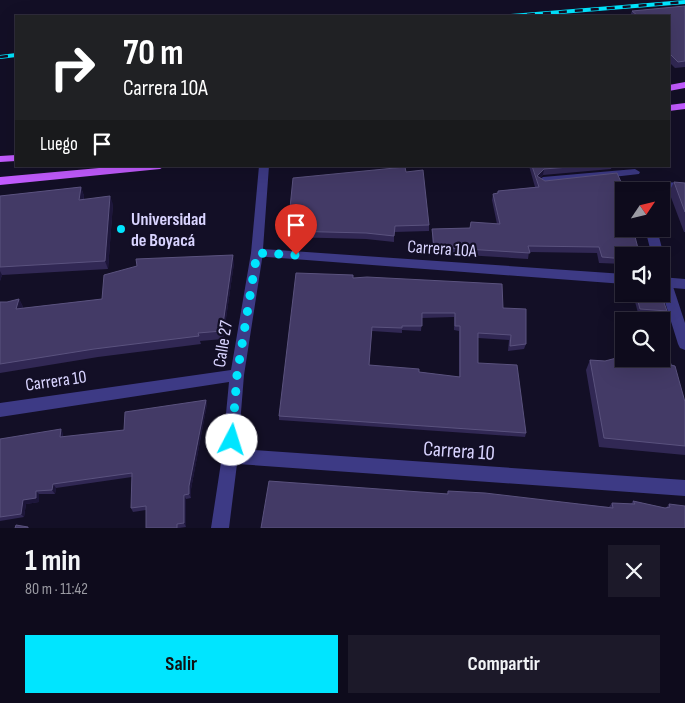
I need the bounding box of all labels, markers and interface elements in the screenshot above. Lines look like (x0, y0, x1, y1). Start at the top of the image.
text: 70 m (123, 32, 183, 75)
icon: right (40, 35, 105, 100)
text: Carrera 10A (123, 75, 208, 102)
icon: arrive (88, 130, 116, 158)
text: Luego (40, 133, 78, 156)
north arrow (615, 182, 670, 238)
map controls (615, 182, 670, 367)
pin (275, 204, 317, 255)
place label: Universidad de Boyacá (131, 209, 206, 251)
icon: arrive (282, 211, 310, 239)
marker: Universidad de Boyacá (115, 223, 127, 235)
street label: Carrera 10A (407, 236, 478, 262)
button: sound (615, 247, 670, 302)
button: search (615, 312, 670, 367)
street label: Calle 27 (209, 318, 237, 369)
street label: Carrera 10 (24, 366, 88, 396)
position arrow (205, 413, 257, 465)
street label: Carrera 10 (422, 436, 496, 466)
text: 1 min (25, 543, 81, 579)
button: close (608, 545, 660, 597)
text: 80 m · 11:42 (25, 580, 88, 599)
button: Salir (25, 635, 338, 693)
button: Compartir (348, 635, 660, 693)

